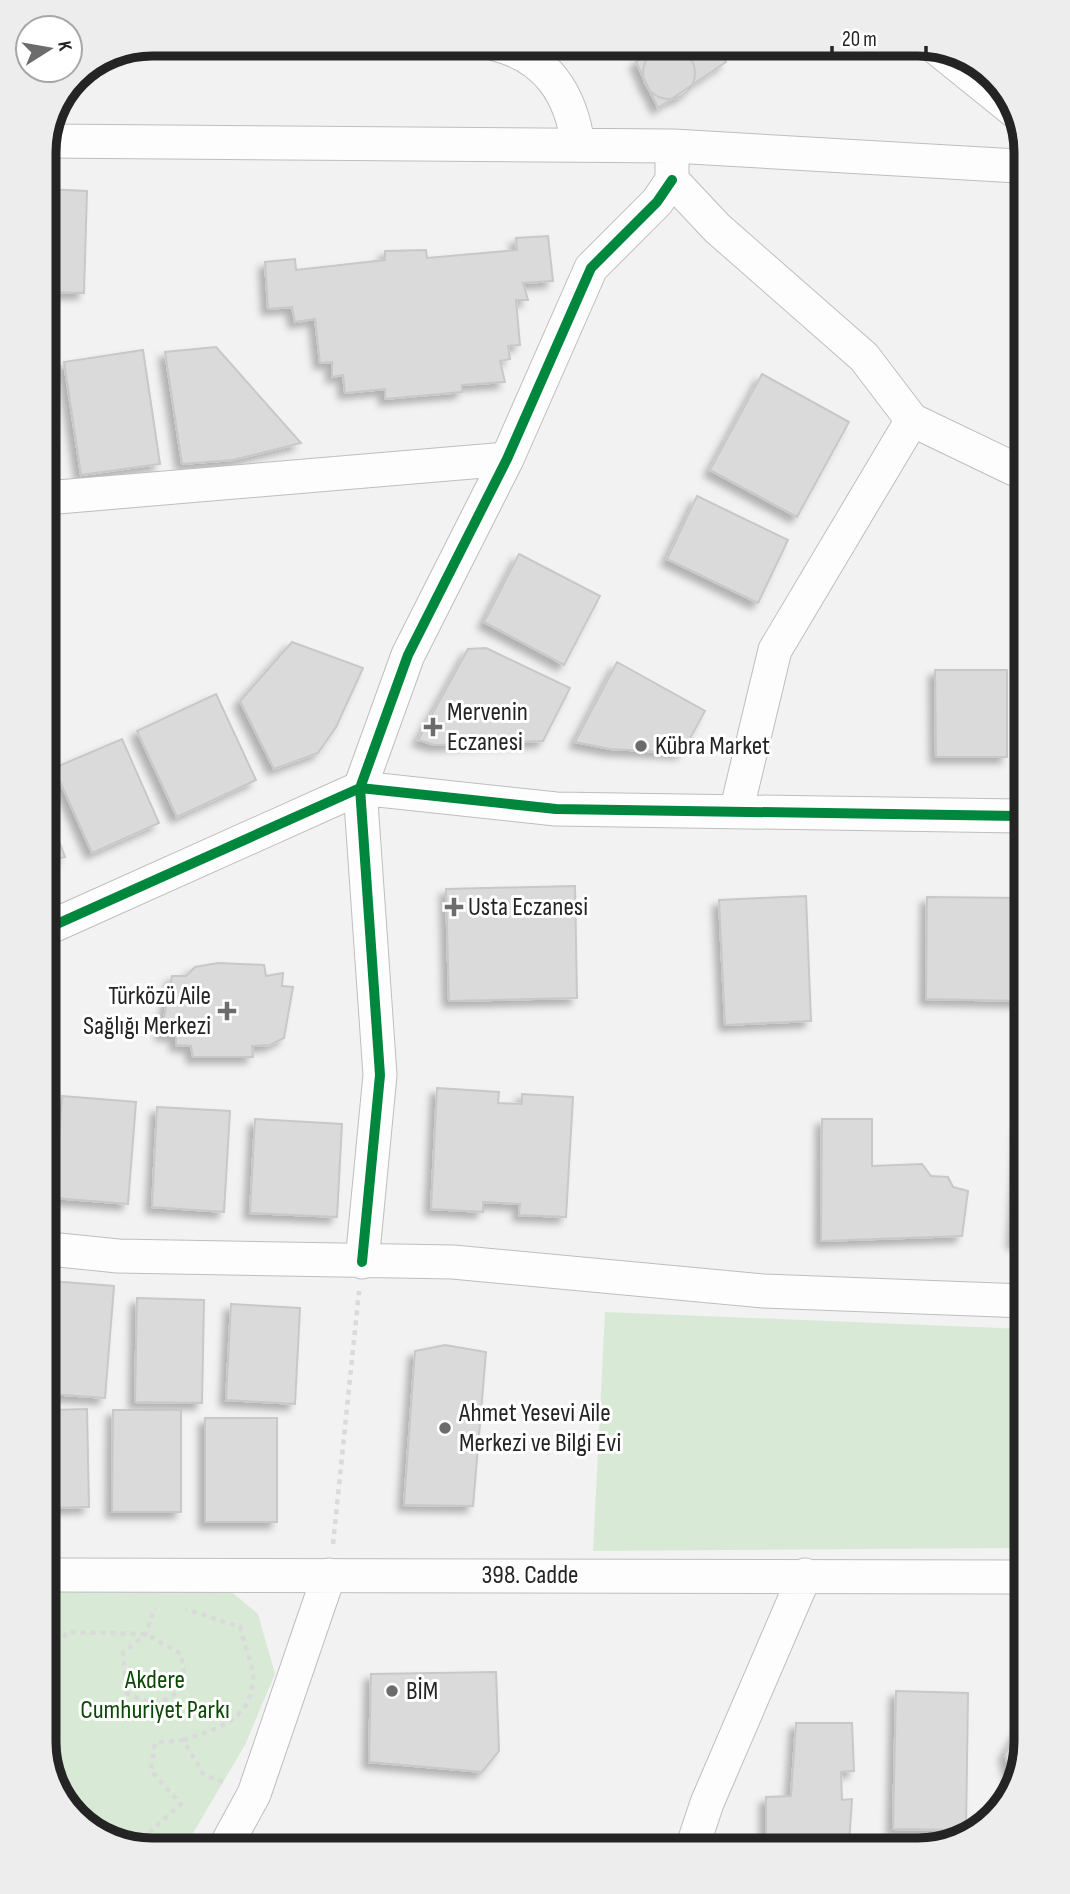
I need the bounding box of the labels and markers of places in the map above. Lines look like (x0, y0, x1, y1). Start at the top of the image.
place label: Mervenin Eczanesi (447, 697, 528, 758)
marker: Mervenin Eczanesi (425, 719, 441, 735)
place label: Kübra Market (655, 731, 770, 762)
marker: Kübra Market (633, 738, 649, 754)
place label: Usta Eczanesi (468, 892, 588, 923)
marker: Usta Eczanesi (446, 899, 462, 915)
place label: Türközü Aile Sağlığı Merkezi (83, 981, 211, 1042)
marker: Türközü Aile Sağlığı Merkezi (217, 1001, 237, 1021)
place label: Ahmet Yesevi Aile Merkezi ve Bilgi Evi (458, 1398, 621, 1459)
marker: Ahmet Yesevi Aile Merkezi ve Bilgi Evi (437, 1420, 453, 1436)
place label: BİM (406, 1676, 438, 1707)
marker: BİM (384, 1683, 400, 1699)

